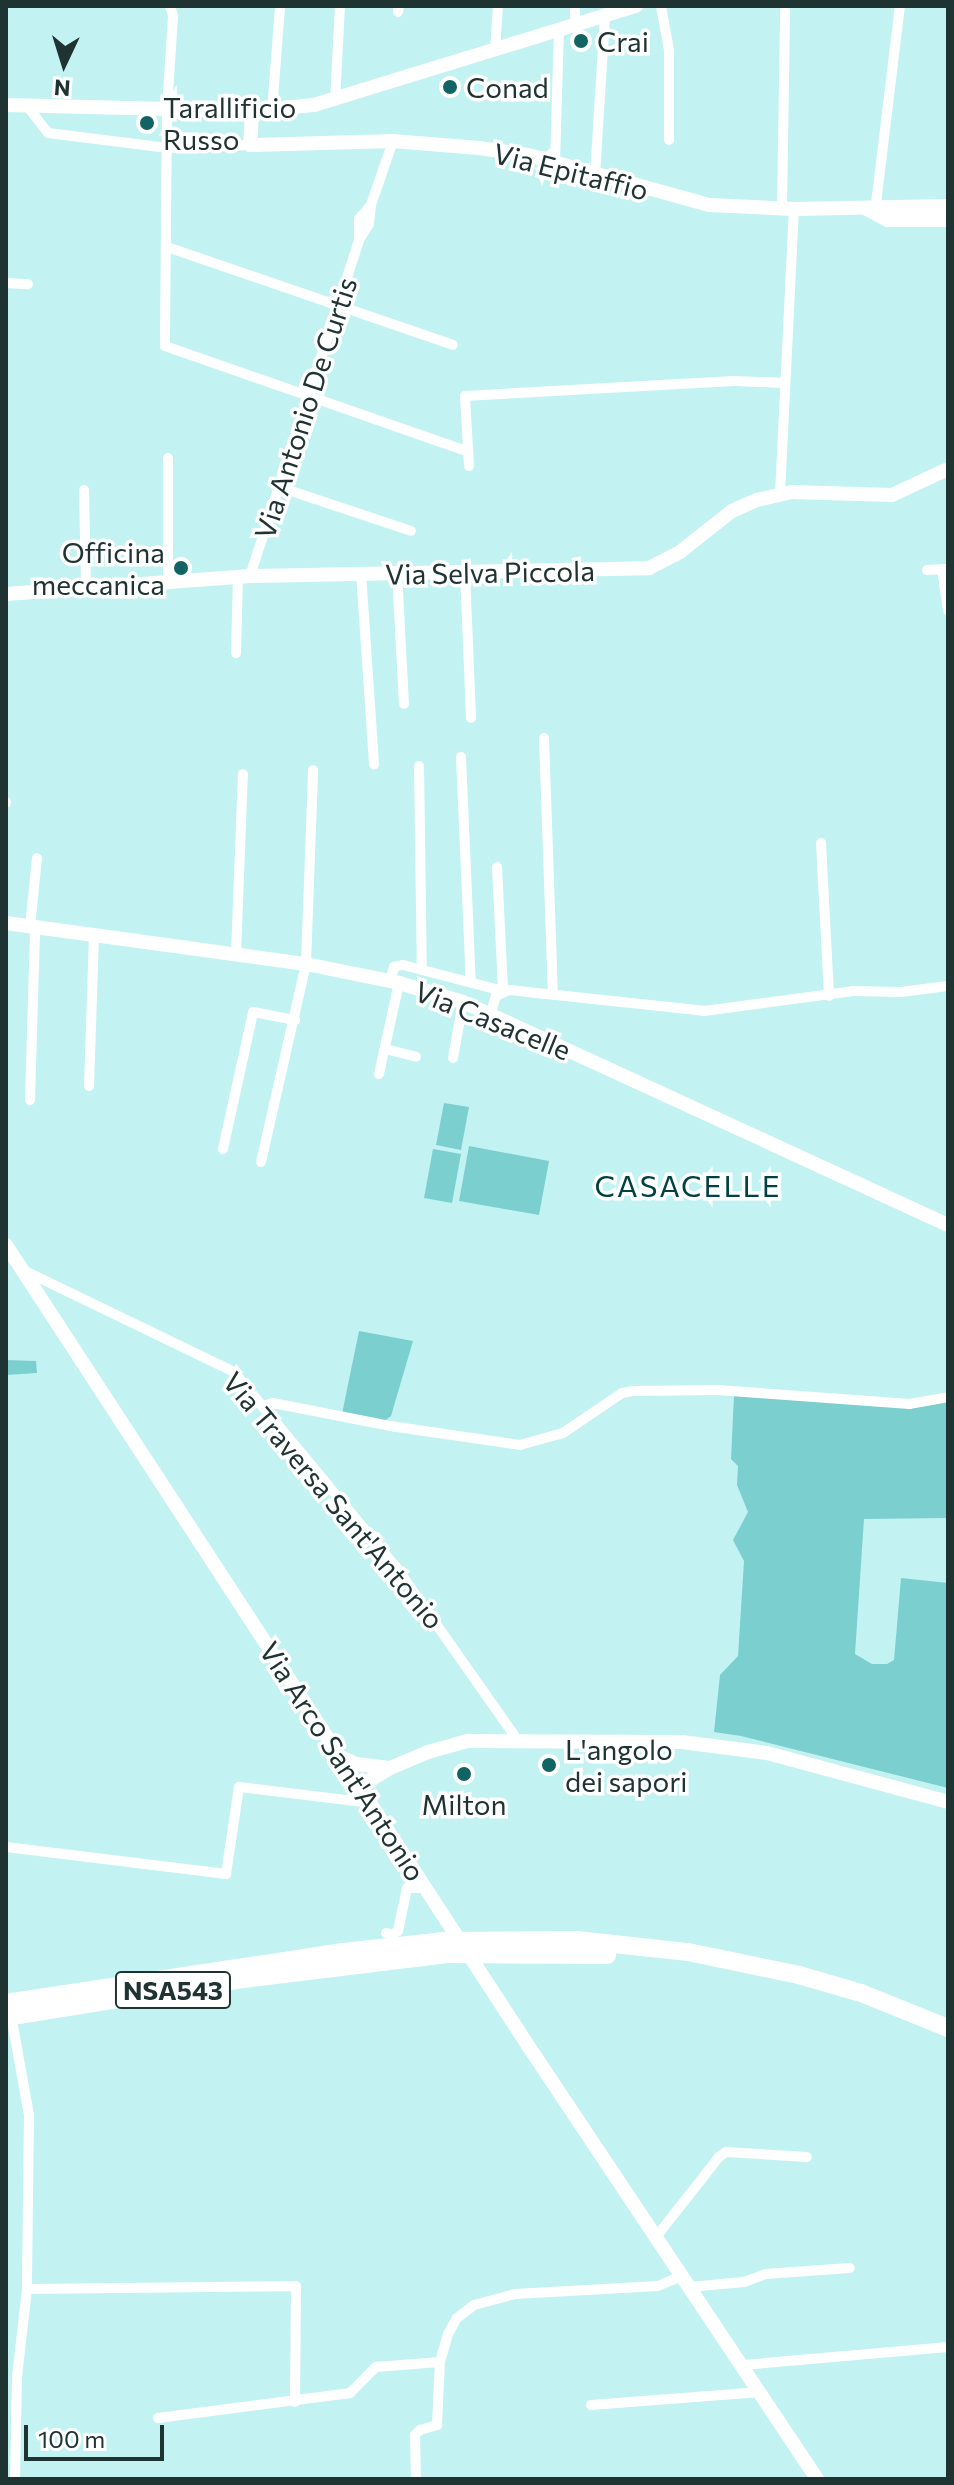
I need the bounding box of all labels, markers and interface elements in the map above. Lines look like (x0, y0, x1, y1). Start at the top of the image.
north arrow (24, 24, 104, 104)
place label: Crai (597, 24, 649, 58)
marker: Crai (572, 32, 590, 50)
place label: Conad (466, 70, 549, 104)
text: N (53, 74, 71, 102)
marker: Conad (441, 78, 459, 96)
place label: Tarallificio Russo (163, 90, 296, 156)
marker: Tarallificio Russo (138, 114, 156, 132)
street label: Via Epitaffio (490, 136, 652, 206)
street label: Via Antonio De Curtis (247, 273, 363, 543)
place label: Officina meccanica (32, 535, 165, 601)
street label: Via Selva Piccola (385, 553, 595, 591)
marker: Officina meccanica (172, 559, 190, 577)
street label: Via Casacelle (410, 973, 576, 1067)
district label: CASACELLE (594, 1167, 782, 1203)
street label: Via Traversa Sant'Antonio (217, 1365, 451, 1635)
street label: Via Arco Sant'Antonio (253, 1635, 433, 1887)
place label: L'angolo dei sapori (565, 1732, 688, 1798)
marker: L'angolo dei sapori (540, 1756, 558, 1774)
marker: Milton (455, 1765, 473, 1783)
place label: Milton (421, 1787, 507, 1821)
road number: NSA543 (113, 1968, 233, 2012)
scale bar (28, 2409, 168, 2459)
text: 100 m (38, 2424, 105, 2453)

